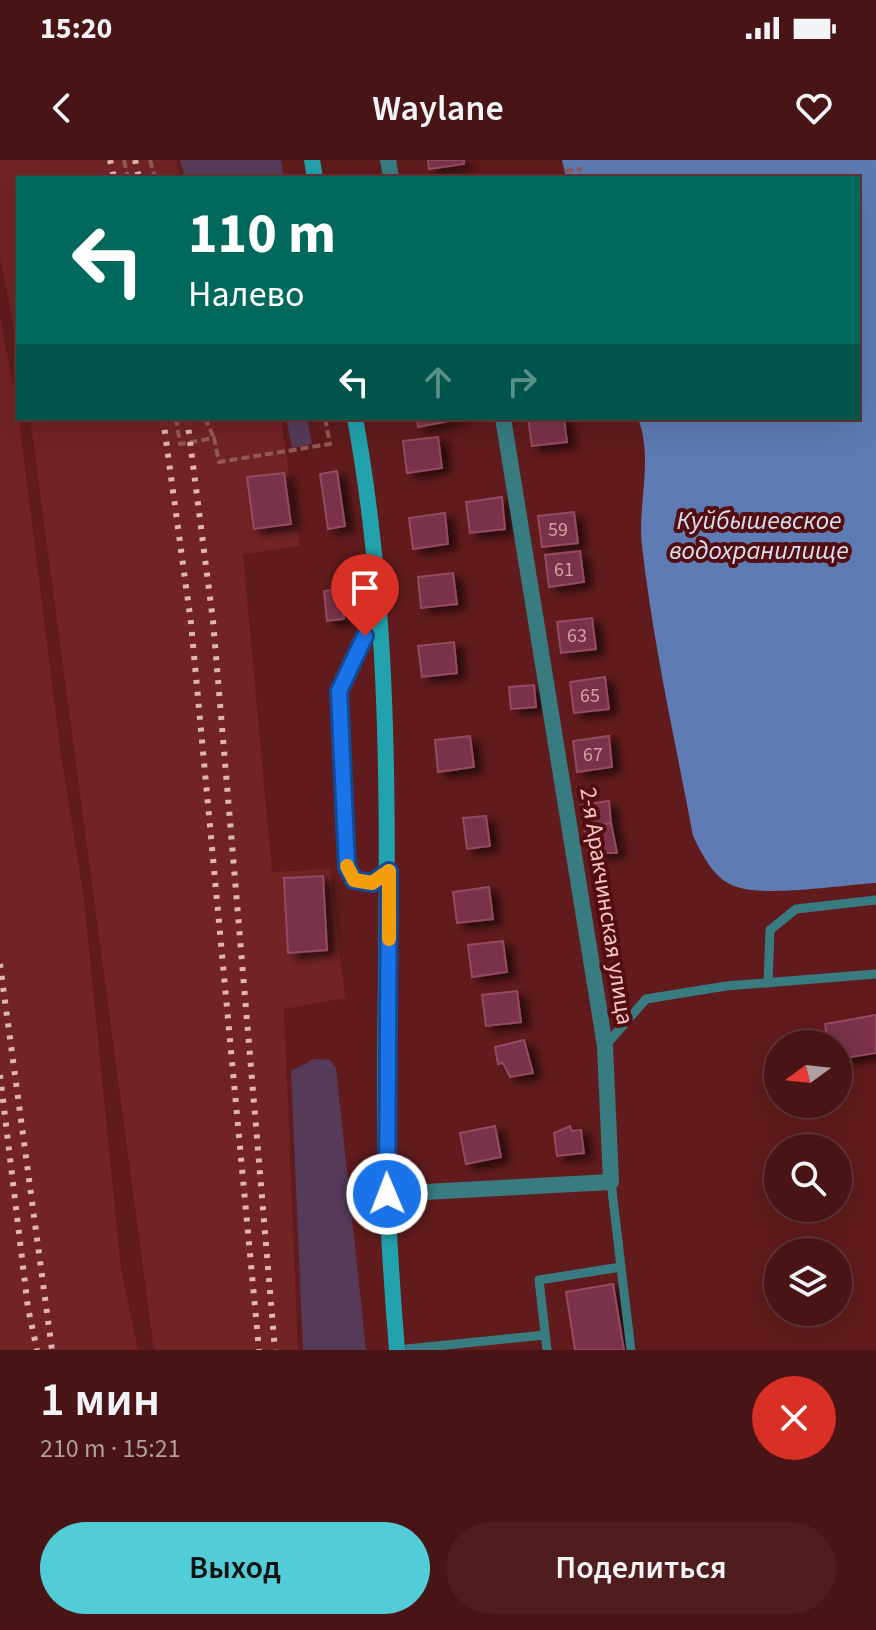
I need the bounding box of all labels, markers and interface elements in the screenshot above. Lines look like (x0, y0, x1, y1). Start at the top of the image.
text: 15:20 (40, 7, 112, 50)
text: Waylane (372, 83, 504, 134)
icon: back (40, 86, 84, 130)
icon: heart (792, 86, 836, 130)
text: 110 m (188, 195, 336, 274)
icon: left (56, 208, 160, 312)
text: Налево (188, 269, 304, 320)
icon: left (332, 360, 376, 404)
icon: ahead (416, 360, 460, 404)
icon: right (500, 360, 544, 404)
water label: Куйбышевское водохранилище (669, 502, 849, 569)
house number: 59 (548, 516, 568, 544)
pin (331, 554, 399, 636)
house number: 61 (554, 556, 574, 584)
icon: arrive (343, 566, 387, 610)
house number: 63 (567, 622, 587, 650)
house number: 65 (580, 682, 600, 710)
house number: 67 (583, 741, 603, 769)
street label: 2-я Аракчинская улица (570, 785, 643, 1027)
north arrow (764, 1030, 852, 1118)
map controls (764, 1030, 852, 1326)
button: search (764, 1134, 852, 1222)
position arrow (345, 1152, 429, 1236)
button: layers (764, 1238, 852, 1326)
text: 1 мин (40, 1366, 160, 1434)
button: close (752, 1376, 836, 1460)
text: 210 m · 15:21 (40, 1430, 181, 1467)
button: Выход (40, 1522, 430, 1614)
button: Поделиться (446, 1522, 836, 1614)

